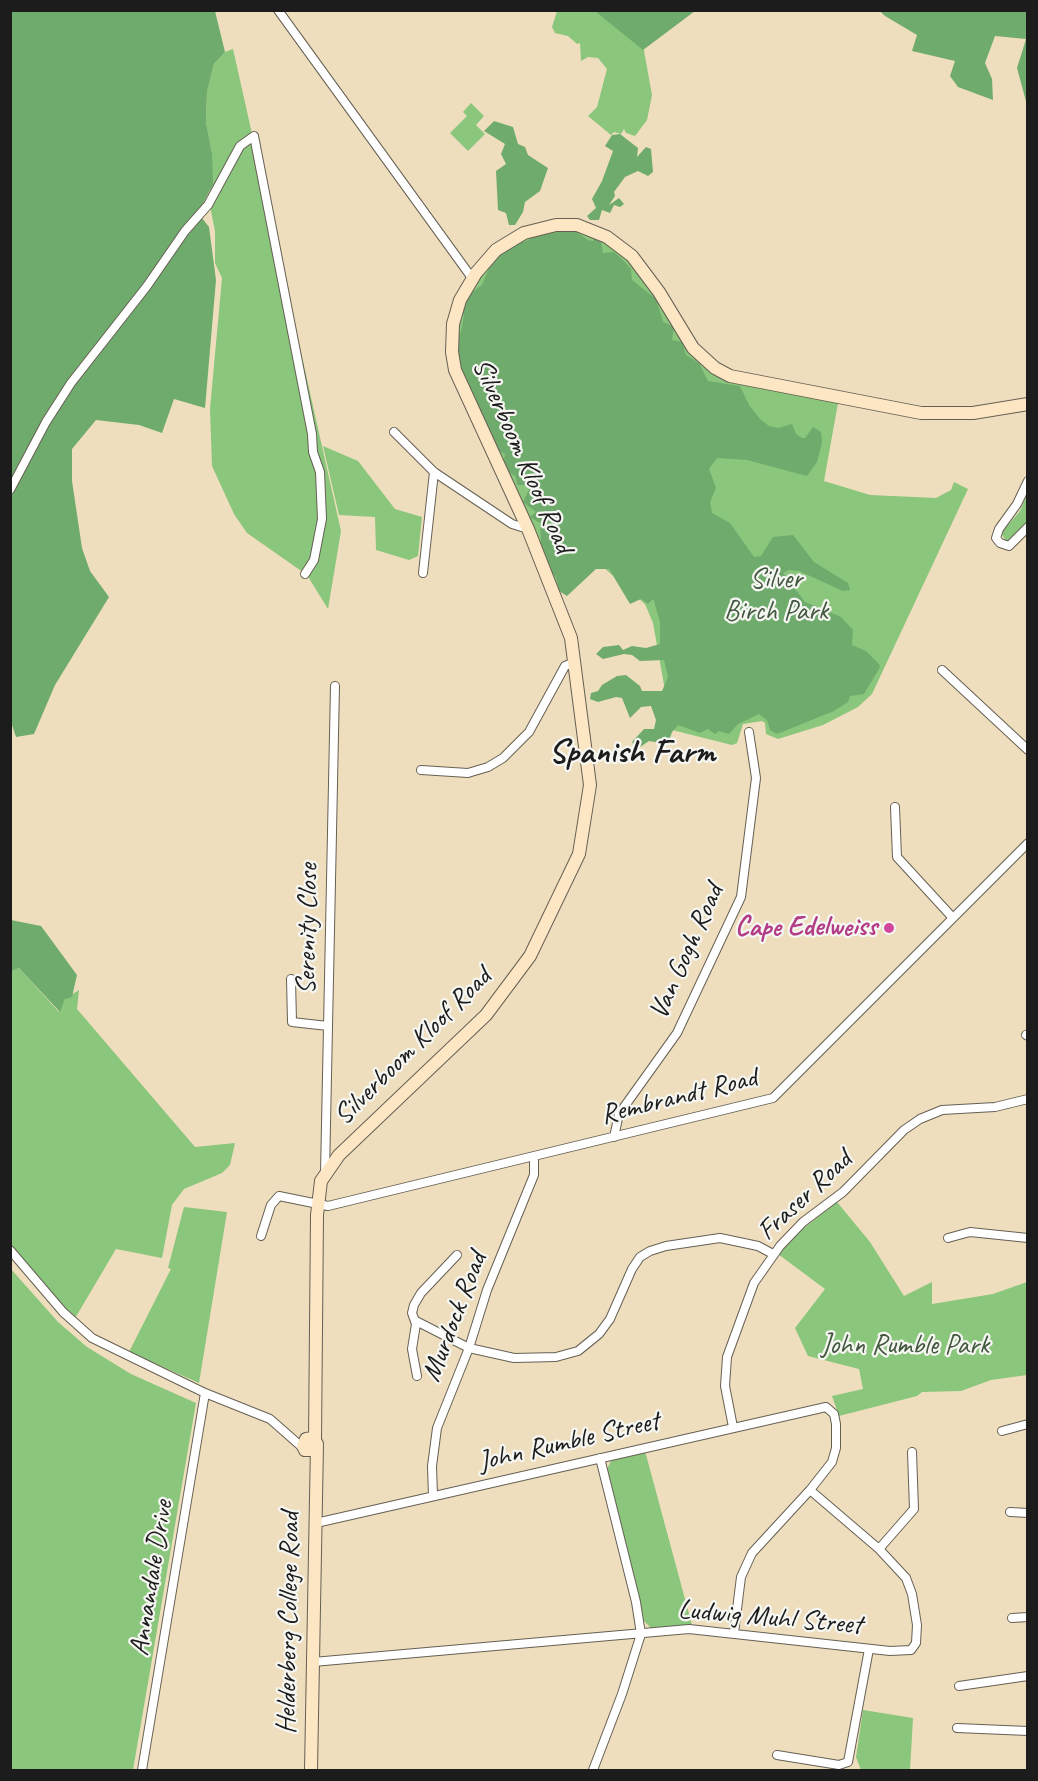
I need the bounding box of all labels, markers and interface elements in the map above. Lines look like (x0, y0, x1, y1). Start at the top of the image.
street label: Silverboom Kloof Road (464, 354, 580, 558)
park label: Silver Birch Park (724, 563, 828, 629)
district label: Spanish Farm (549, 733, 715, 773)
street label: Serenity Close (290, 863, 326, 995)
street label: Van Gogh Road (642, 880, 732, 1024)
place label: Cape Edelweiss (735, 911, 877, 945)
marker: Cape Edelweiss (882, 921, 896, 935)
street label: Silverboom Kloof Road (327, 961, 499, 1133)
street label: Rembrandt Road (598, 1061, 760, 1133)
street label: Fraser Road (751, 1144, 859, 1248)
street label: Murdock Road (415, 1248, 495, 1386)
park label: John Rumble Park (821, 1329, 989, 1363)
street label: John Rumble Street (475, 1405, 663, 1479)
street label: Annandale Drive (123, 1498, 181, 1658)
street label: Helderberg College Road (270, 1511, 308, 1735)
street label: Ludwig Muhl Street (677, 1593, 863, 1643)

